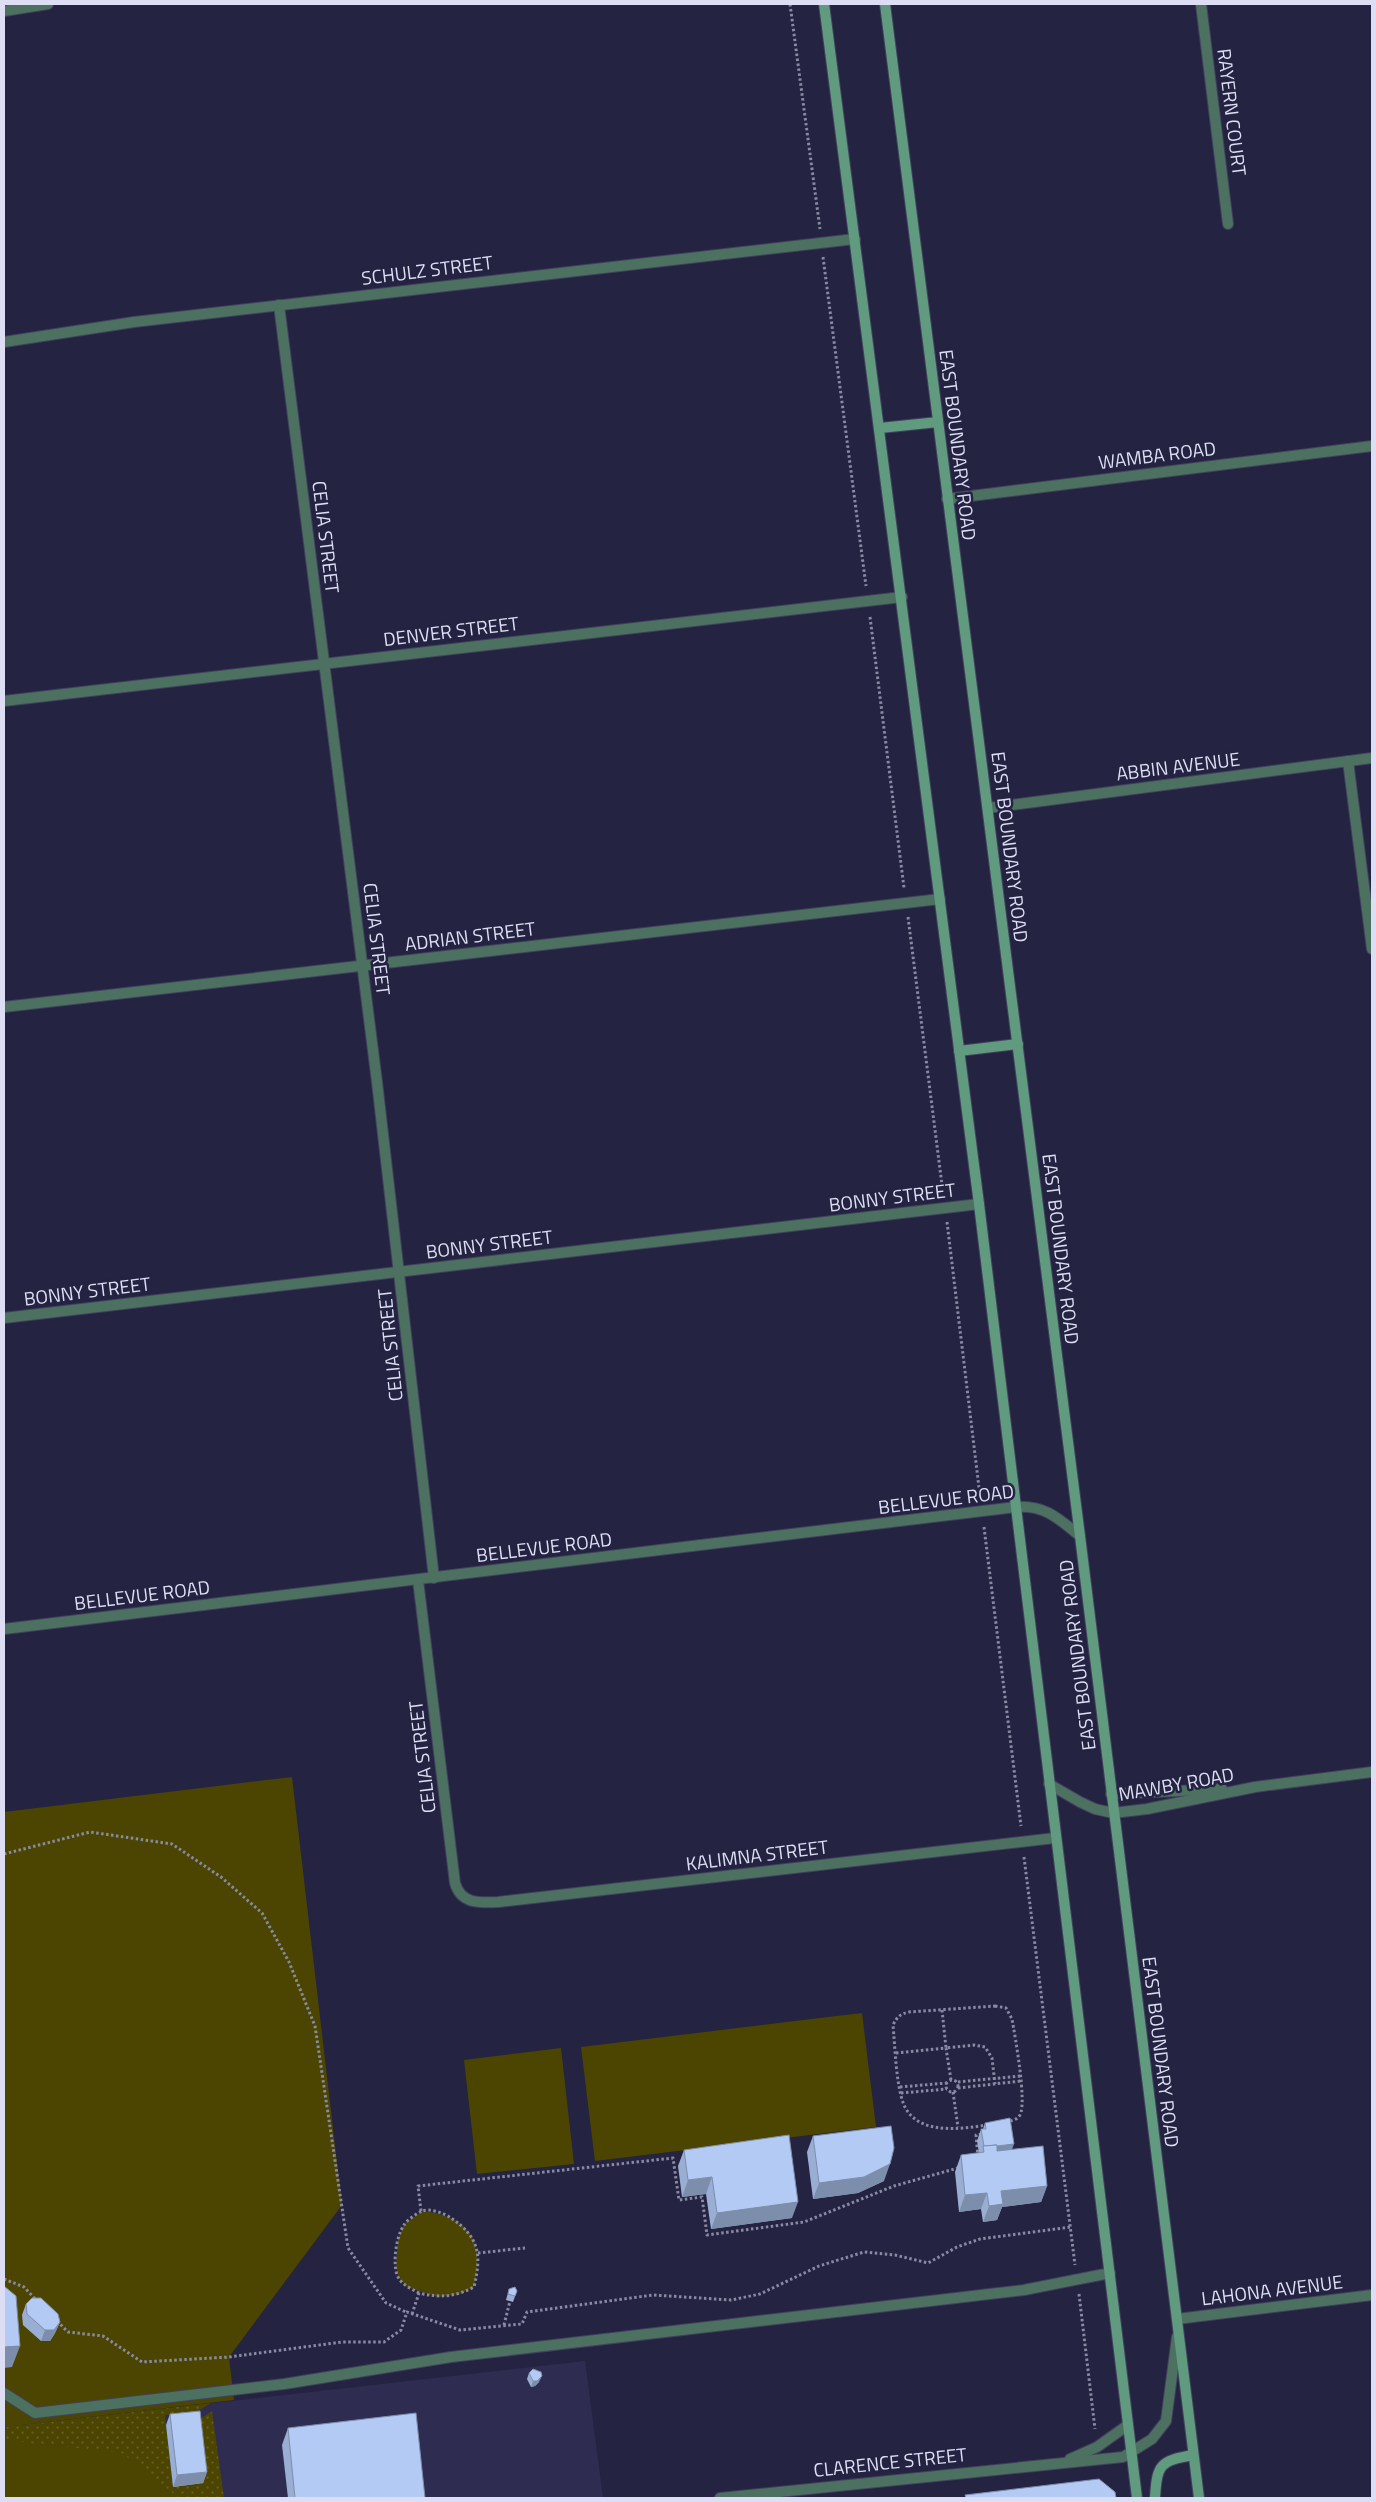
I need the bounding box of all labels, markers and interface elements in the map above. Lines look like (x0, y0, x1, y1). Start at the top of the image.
street label: RAYERN COURT (1210, 47, 1255, 177)
street label: SCHULZ STREET (360, 247, 494, 292)
street label: EAST BOUNDARY ROAD (932, 348, 985, 542)
street label: WAMBA ROAD (1096, 433, 1217, 476)
street label: CELIA STREET (305, 479, 348, 595)
street label: DENVER STREET (382, 608, 520, 653)
street label: ABBIN AVENUE (1114, 744, 1241, 787)
street label: EAST BOUNDARY ROAD (984, 750, 1037, 944)
street label: CELIA STREET (356, 881, 399, 997)
street label: ADRIAN STREET (403, 913, 537, 958)
street label: EAST BOUNDARY ROAD (1035, 1152, 1088, 1346)
street label: BONNY STREET (827, 1174, 957, 1219)
street label: BONNY STREET (424, 1221, 554, 1266)
street label: BONNY STREET (22, 1268, 152, 1313)
street label: CELIA STREET (369, 1287, 410, 1403)
street label: BELLEVUE ROAD (876, 1476, 1015, 1521)
street label: BELLEVUE ROAD (474, 1524, 613, 1569)
street label: EAST BOUNDARY ROAD (1050, 1558, 1103, 1752)
street label: BELLEVUE ROAD (72, 1572, 211, 1617)
street label: CELIA STREET (400, 1699, 443, 1815)
street label: MAWBY ROAD (1116, 1759, 1236, 1808)
street label: KALIMNA STREET (684, 1831, 830, 1878)
street label: EAST BOUNDARY ROAD (1135, 1955, 1188, 2149)
street label: LAHONA AVENUE (1200, 2266, 1344, 2313)
street label: CLARENCE STREET (812, 2439, 968, 2484)

